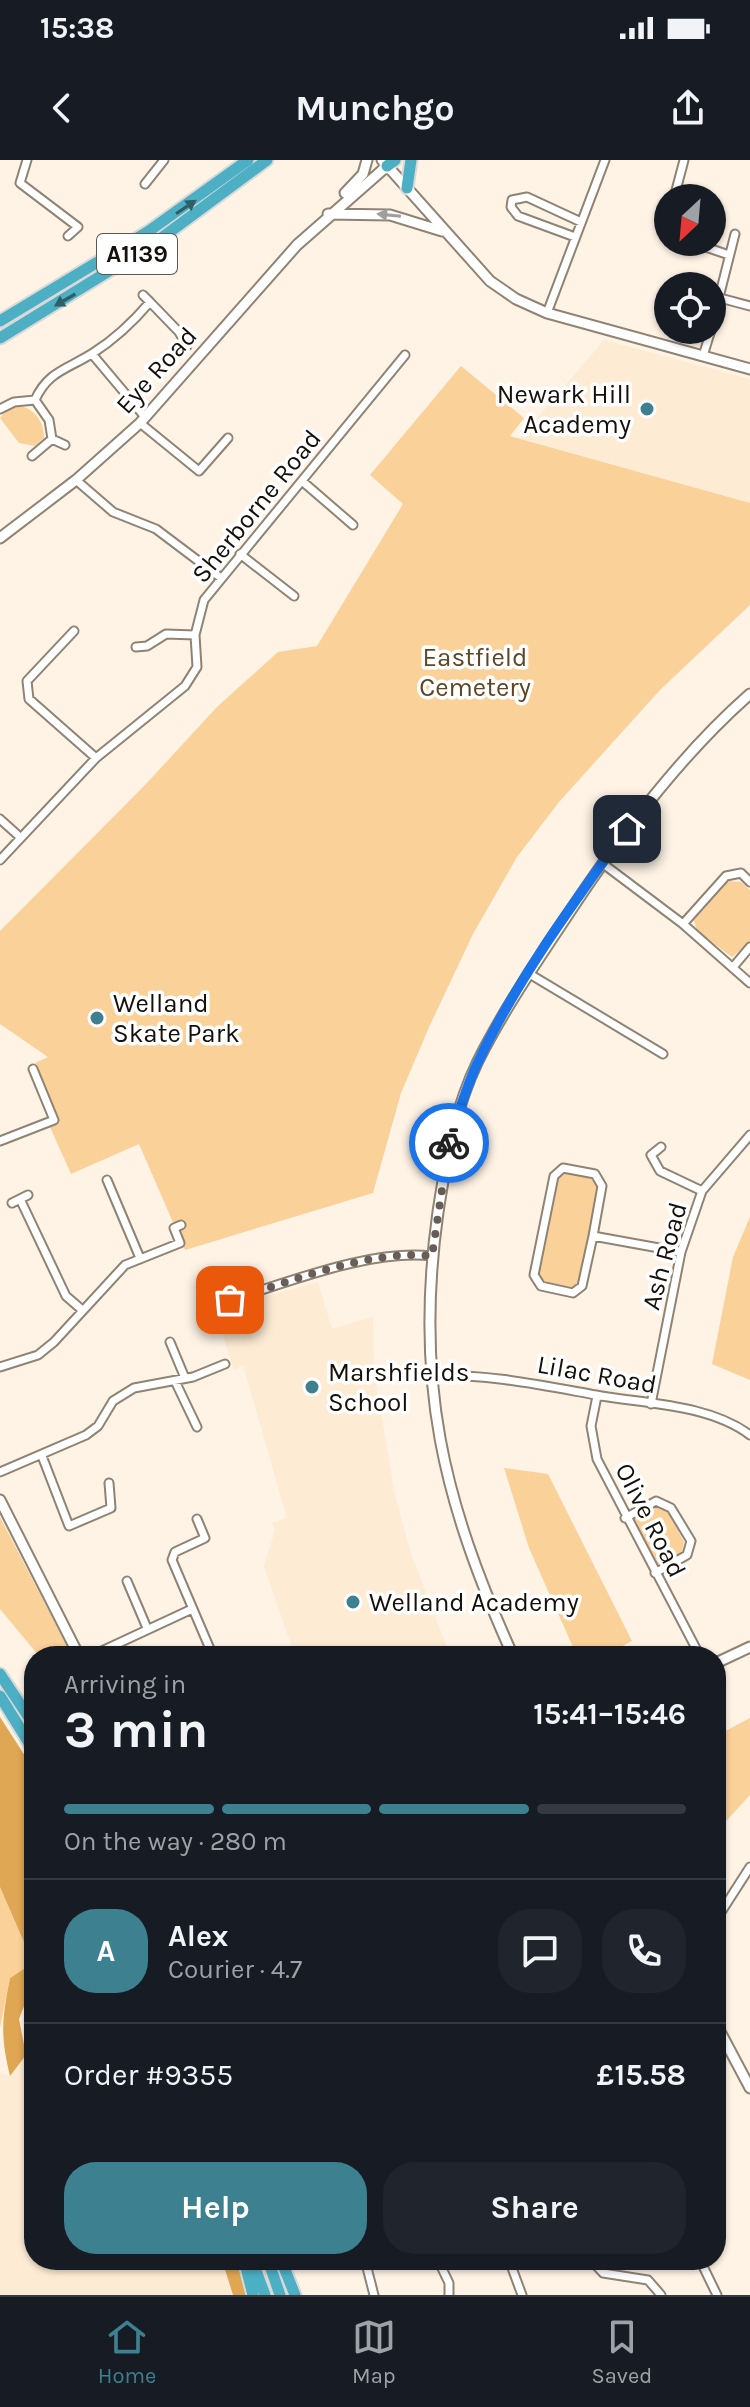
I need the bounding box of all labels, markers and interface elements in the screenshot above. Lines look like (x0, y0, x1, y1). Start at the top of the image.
text: 15:38 (40, 10, 114, 46)
icon: back (40, 86, 84, 130)
icon: share (666, 86, 710, 130)
text: Munchgo (295, 87, 455, 129)
north arrow (654, 184, 726, 256)
map controls (654, 184, 726, 344)
one-way arrow (175, 199, 196, 214)
one-way arrow (376, 209, 401, 222)
road number: A1139 (97, 234, 177, 274)
button: locate (654, 272, 726, 344)
one-way arrow (54, 293, 76, 307)
street label: Eye Road (109, 321, 203, 420)
place label: Newark Hill Academy (497, 379, 631, 440)
marker: Newark Hill Academy (638, 400, 656, 418)
street label: Sherborne Road (185, 423, 328, 589)
park label: Eastfield Cemetery (419, 642, 531, 703)
pin (593, 795, 661, 863)
icon: home (605, 807, 649, 851)
place label: Welland Skate Park (113, 988, 240, 1049)
marker: Welland Skate Park (88, 1009, 106, 1027)
courier (409, 1103, 489, 1183)
icon: bike (427, 1121, 471, 1165)
street label: Ash Road (635, 1199, 694, 1313)
pin (196, 1266, 264, 1334)
icon: bag (208, 1278, 252, 1322)
street label: Lilac Road (535, 1349, 659, 1400)
place label: Marshfields School (328, 1357, 469, 1418)
marker: Marshfields School (303, 1378, 321, 1396)
street label: Olive Road (609, 1458, 693, 1583)
place label: Welland Academy (369, 1587, 579, 1618)
marker: Welland Academy (344, 1593, 362, 1611)
text: Arriving in (64, 1669, 186, 1700)
text: 15:41–15:46 (533, 1696, 686, 1732)
text: 3 min (64, 1699, 208, 1760)
text: On the way · 280 m (64, 1826, 287, 1857)
button: chat (498, 1909, 582, 1993)
button: phone (602, 1909, 686, 1993)
text: Alex (168, 1918, 228, 1954)
text: A (97, 1933, 115, 1969)
text: Courier · 4.7 (168, 1954, 302, 1985)
text: Order #9355 (64, 2057, 233, 2093)
text: £15.58 (596, 2057, 686, 2093)
button: Help (64, 2162, 367, 2254)
button: Share (383, 2162, 686, 2254)
tab: Home (98, 2315, 156, 2389)
tab: Map (352, 2315, 396, 2389)
tab: Saved (591, 2315, 652, 2389)

